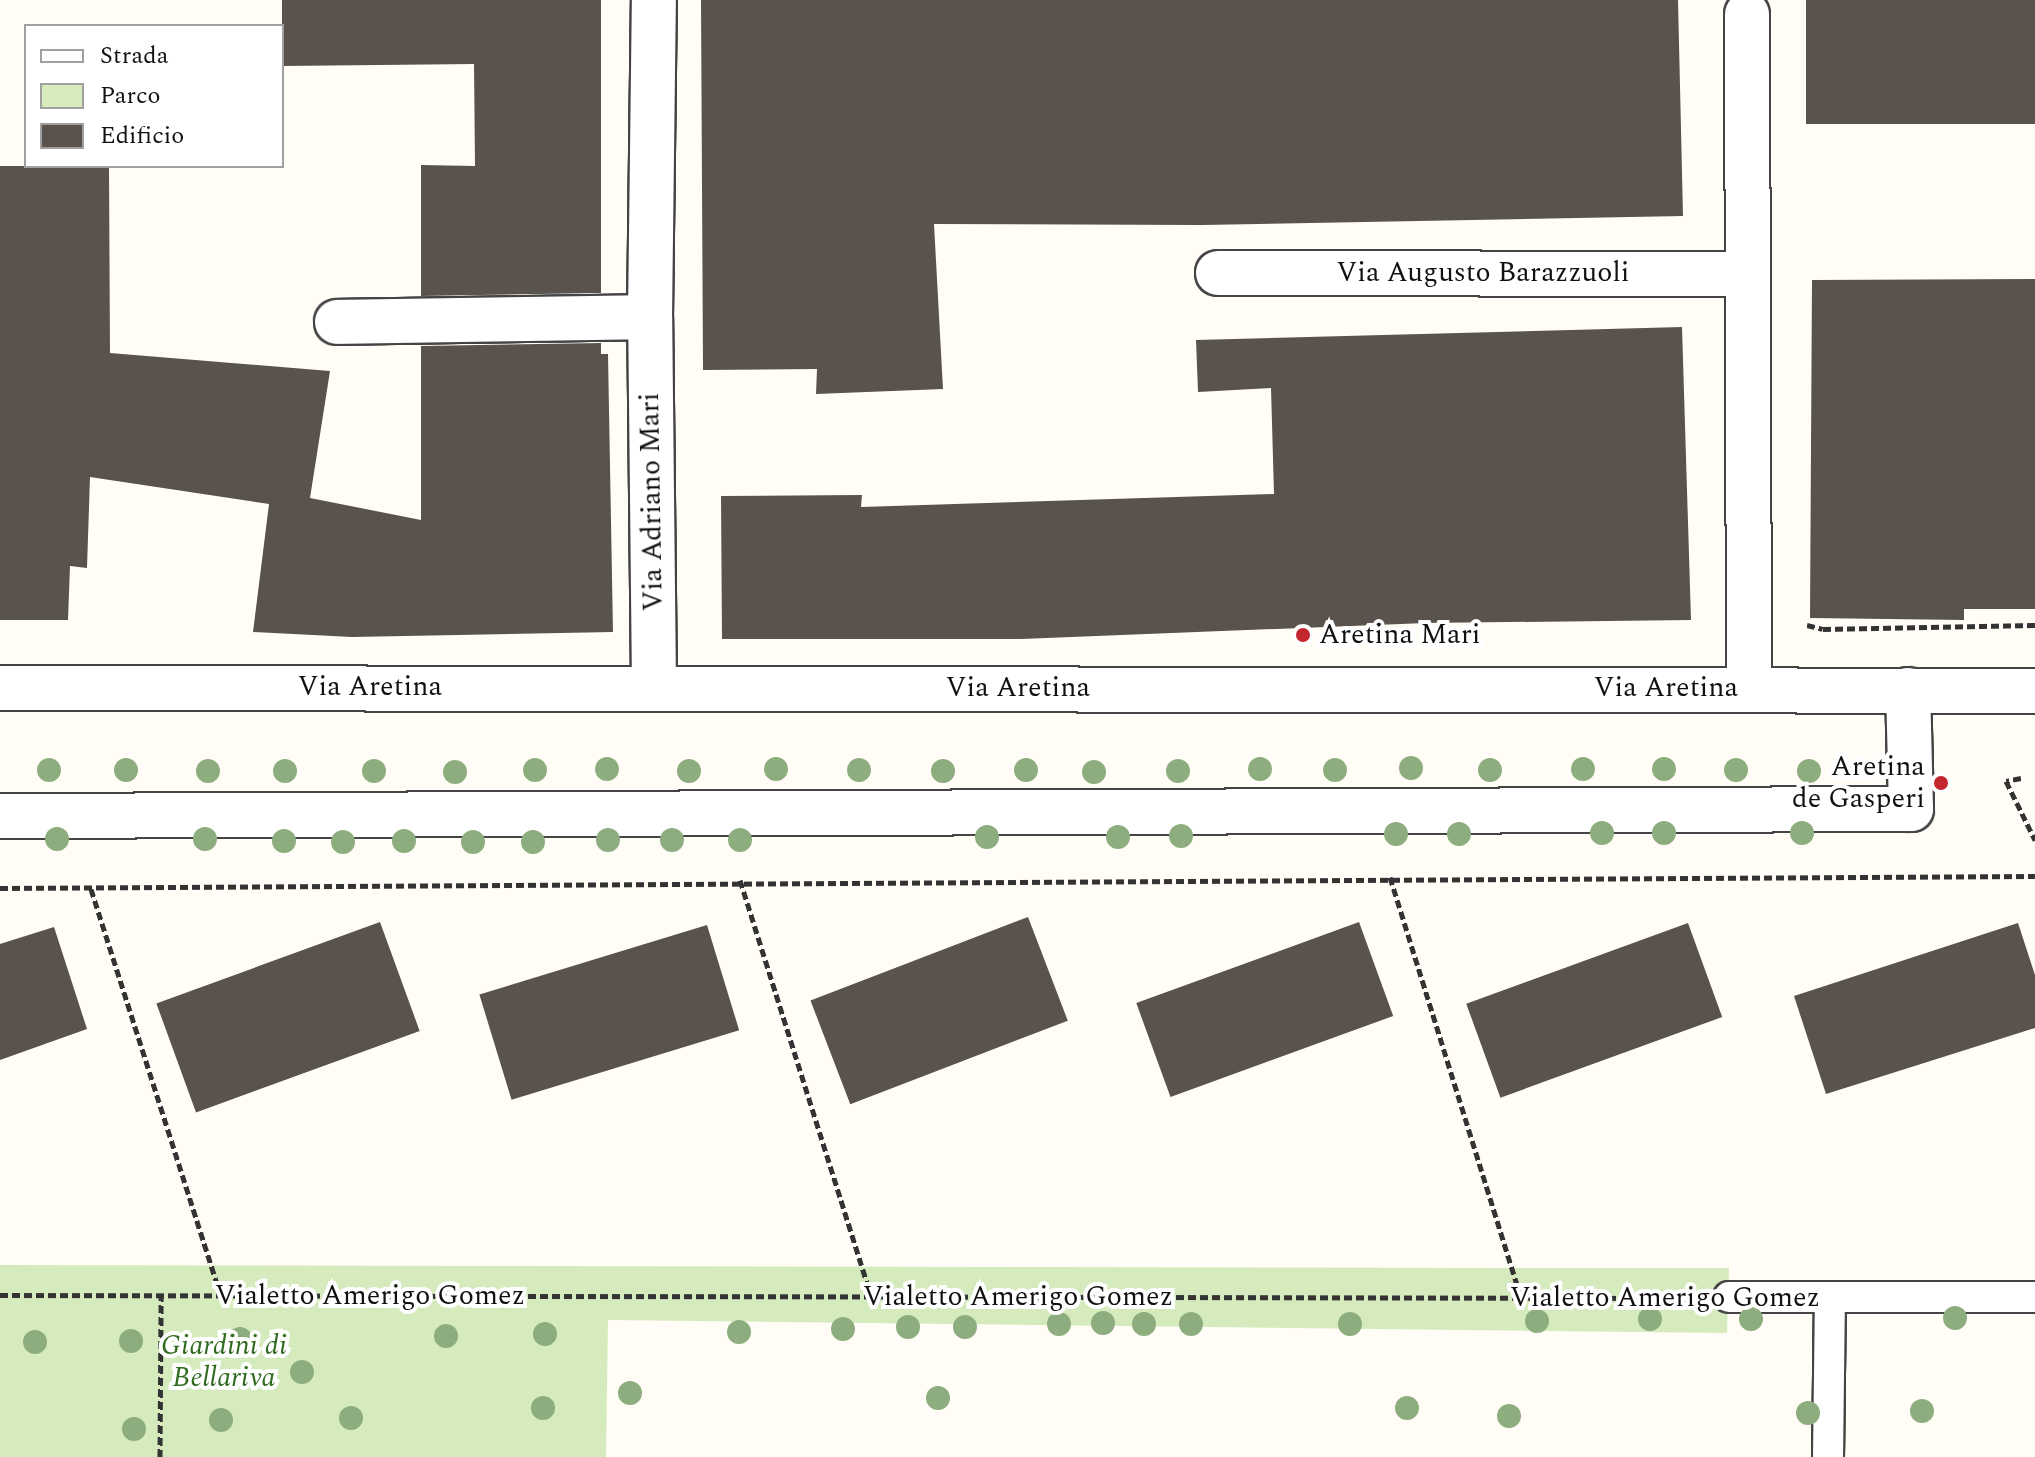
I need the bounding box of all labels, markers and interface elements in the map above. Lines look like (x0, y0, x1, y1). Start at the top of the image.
legend (24, 24, 284, 168)
text: Strada (100, 38, 168, 74)
text: Parco (100, 78, 161, 114)
text: Edificio (100, 118, 184, 154)
street label: Via Augusto Barazzuoli (1337, 256, 1629, 290)
street label: Via Adriano Mari (633, 392, 671, 612)
place label: Aretina Mari (1319, 618, 1481, 652)
marker: Aretina Mari (1294, 626, 1312, 644)
street label: Via Aretina (298, 670, 442, 704)
street label: Via Aretina (946, 671, 1090, 705)
street label: Via Aretina (1594, 671, 1738, 705)
place label: Aretina de Gasperi (1792, 750, 1925, 816)
marker: Aretina de Gasperi (1932, 774, 1950, 792)
street label: Vialetto Amerigo Gomez (215, 1279, 525, 1313)
street label: Vialetto Amerigo Gomez (863, 1280, 1173, 1314)
street label: Vialetto Amerigo Gomez (1510, 1281, 1820, 1315)
park label: Giardini di Bellariva (161, 1329, 287, 1395)

